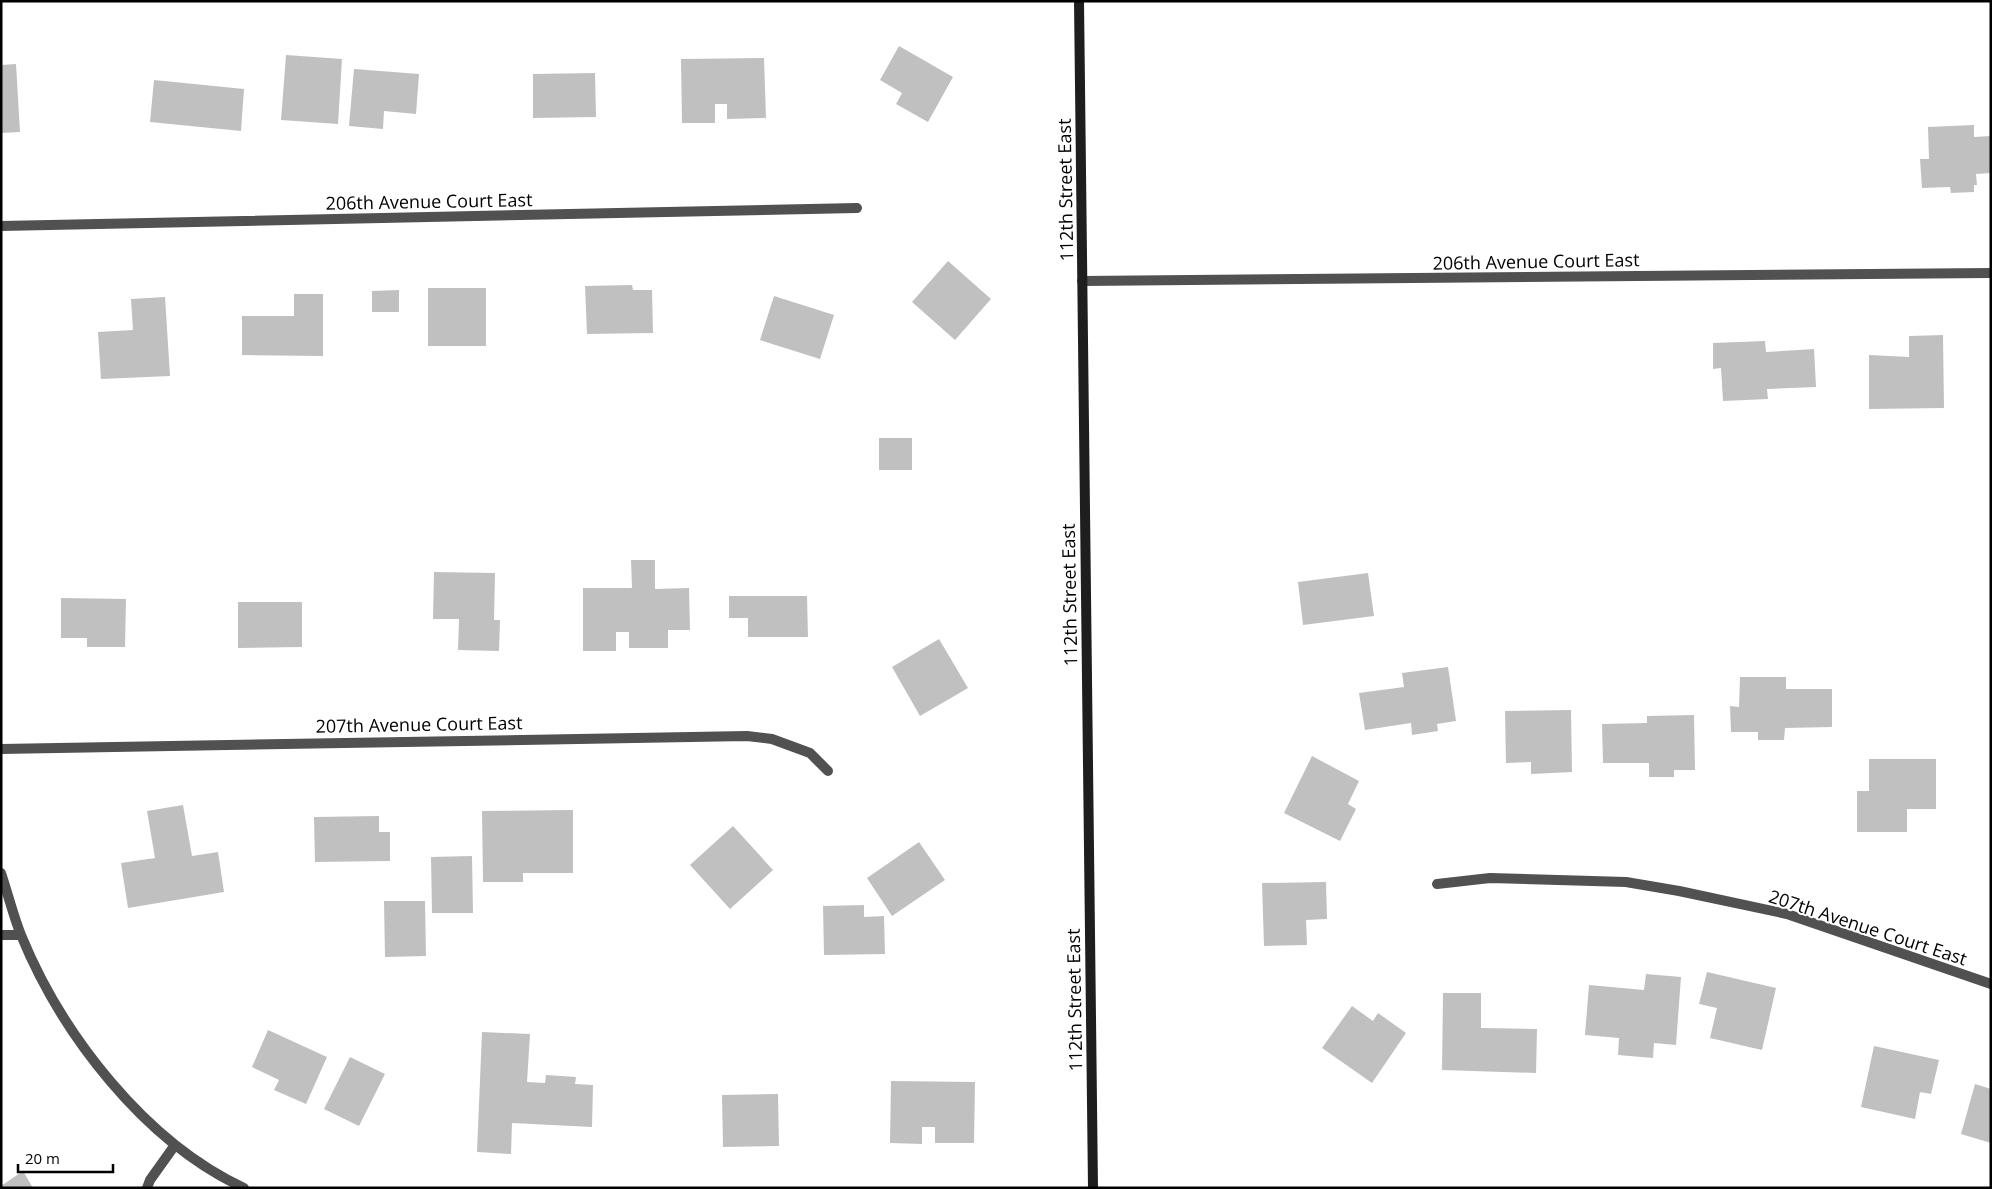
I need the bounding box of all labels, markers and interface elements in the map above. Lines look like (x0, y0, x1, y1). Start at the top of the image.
street label: 112th Street East (1052, 118, 1078, 262)
street label: 206th Avenue Court East (325, 187, 533, 215)
street label: 206th Avenue Court East (1432, 247, 1640, 275)
street label: 112th Street East (1056, 523, 1082, 667)
street label: 207th Avenue Court East (315, 710, 523, 738)
street label: 207th Avenue Court East (1766, 884, 1970, 970)
street label: 112th Street East (1061, 928, 1087, 1072)
scale bar (18, 1142, 112, 1174)
text: 20 m (25, 1148, 60, 1168)

